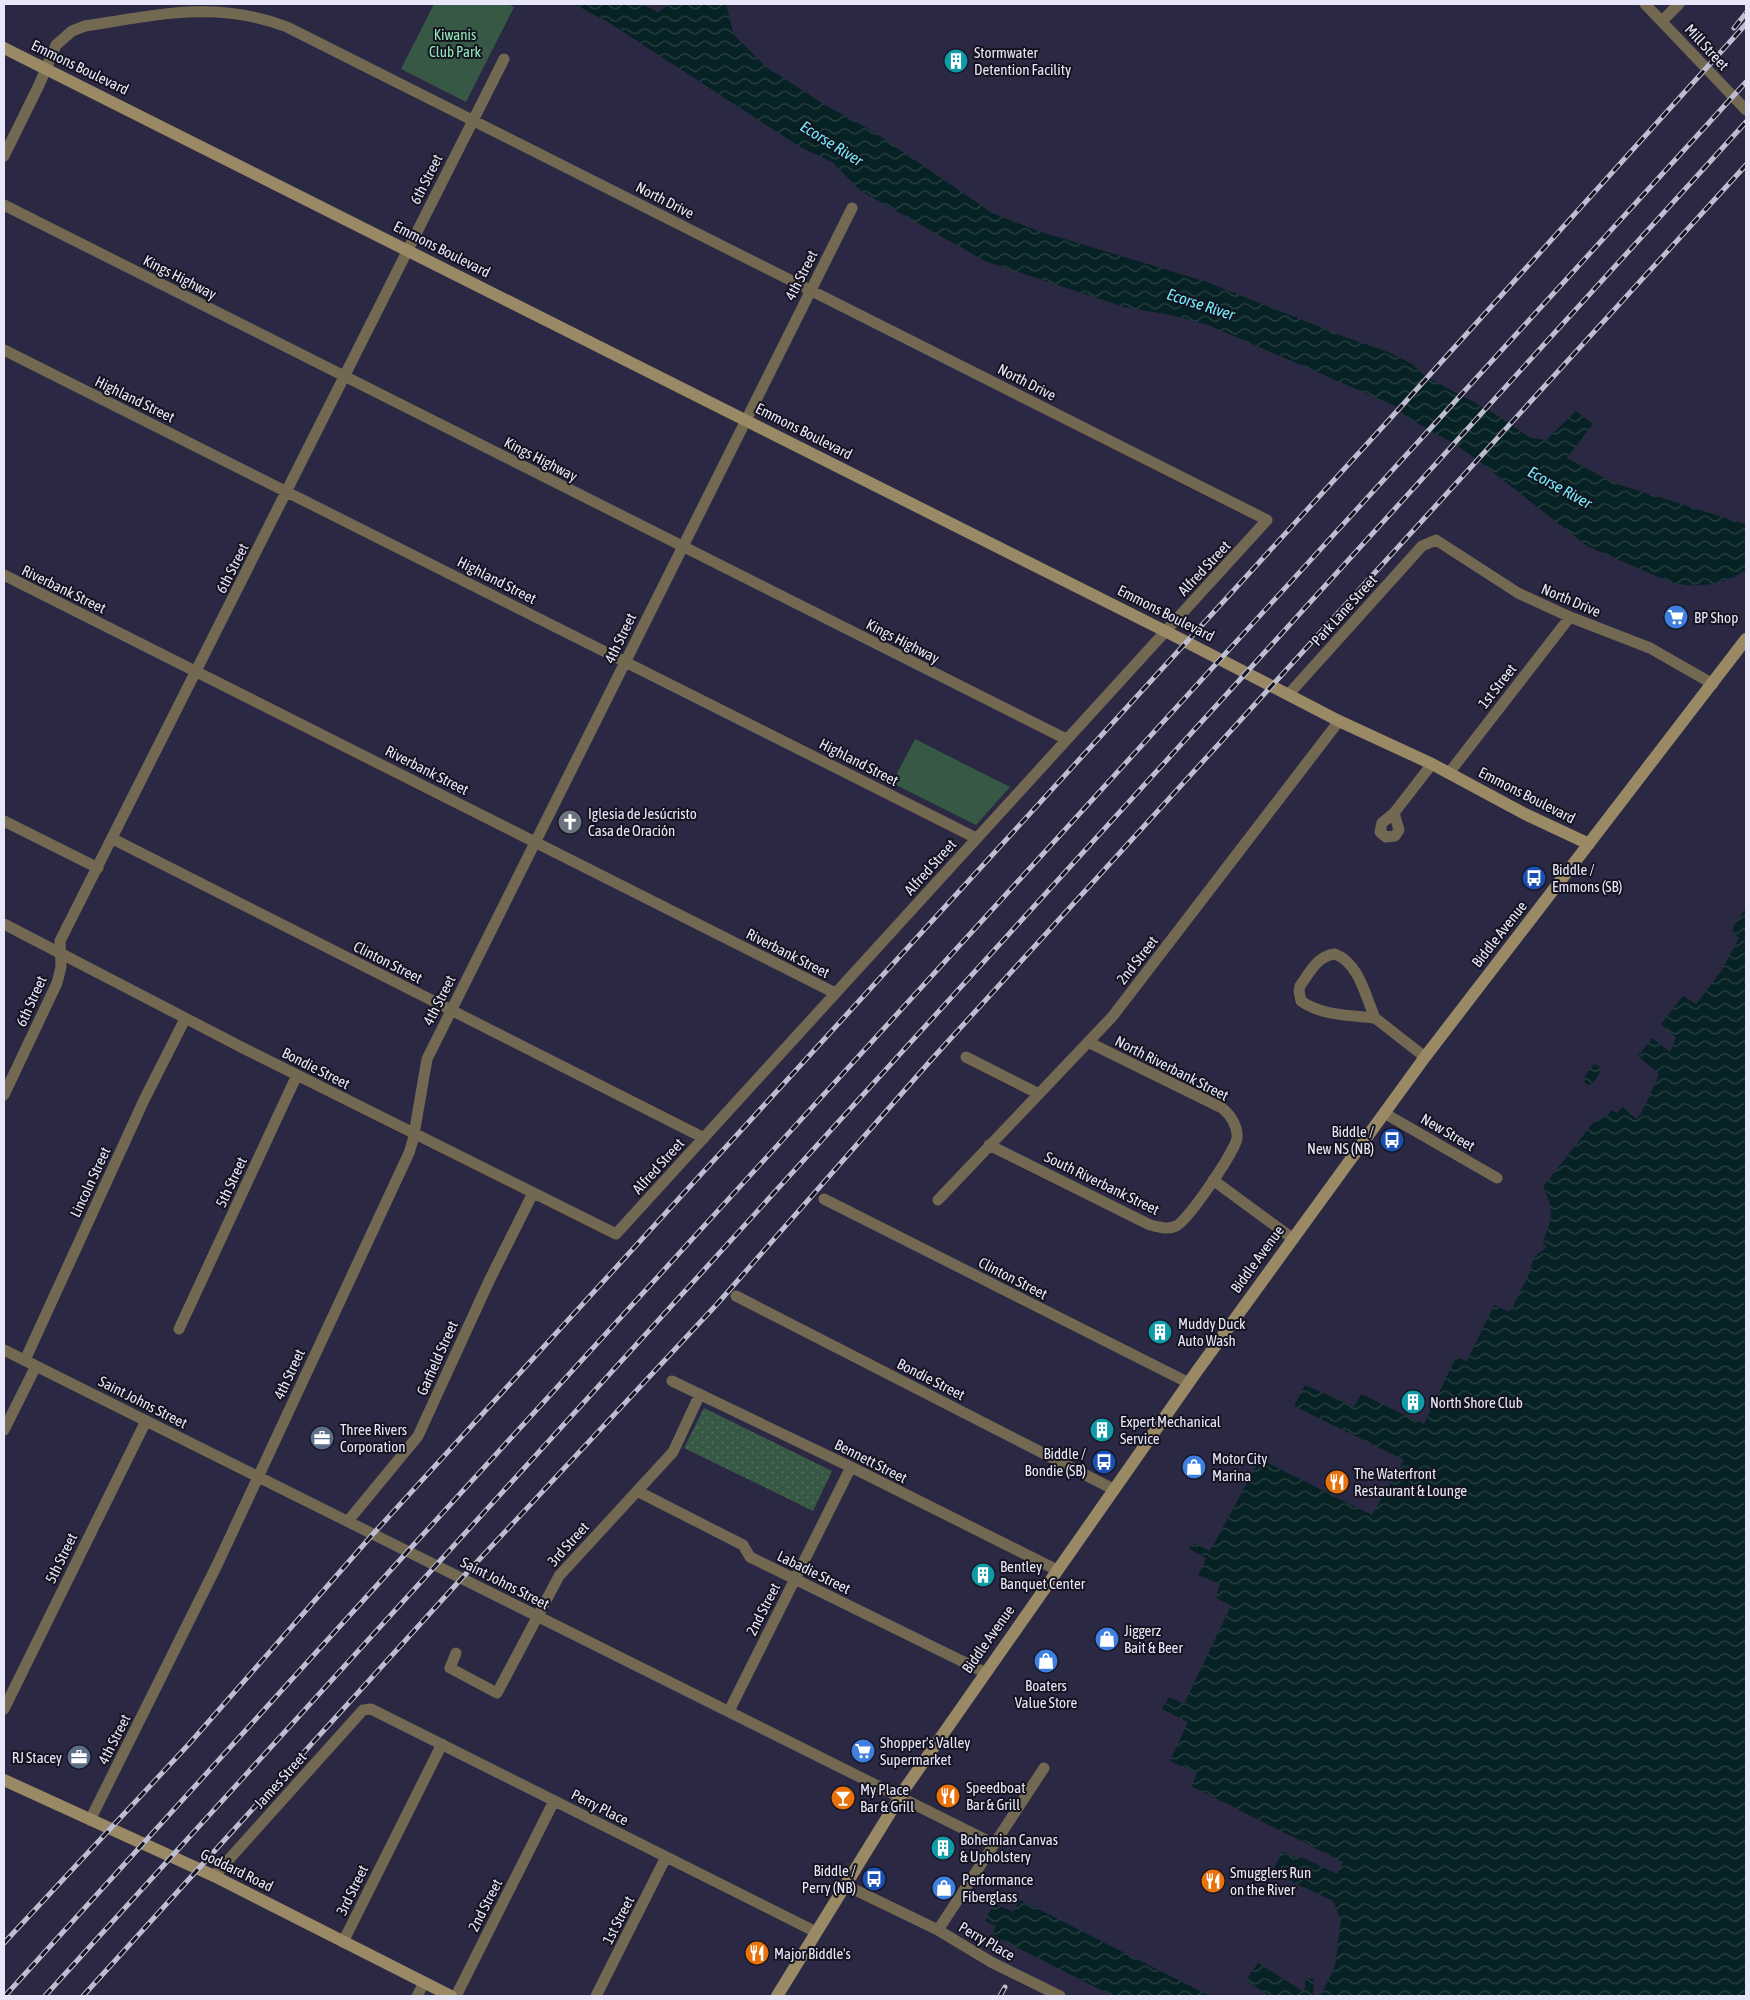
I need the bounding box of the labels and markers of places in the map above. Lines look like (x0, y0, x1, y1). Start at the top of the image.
place label: Stormwater Detention Facility (974, 44, 1071, 78)
building icon: Stormwater Detention Facility (943, 48, 969, 74)
supermarket icon: BP Shop (1663, 604, 1689, 630)
place label: BP Shop (1694, 609, 1738, 626)
place label: Iglesia de Jesúcristo Casa de Oración (588, 805, 697, 839)
church icon: Iglesia de Jesúcristo Casa de Oración (557, 809, 583, 835)
place label: Biddle / Emmons (SB) (1552, 861, 1622, 895)
bus stop icon: Biddle / Emmons (SB) (1521, 865, 1547, 891)
place label: Biddle / New NS (NB) (1307, 1123, 1374, 1157)
bus stop icon: Biddle / New NS (NB) (1379, 1127, 1405, 1153)
place label: Muddy Duck Auto Wash (1178, 1315, 1246, 1349)
building icon: Muddy Duck Auto Wash (1147, 1319, 1173, 1345)
building icon: North Shore Club (1400, 1389, 1426, 1415)
place label: North Shore Club (1430, 1394, 1523, 1411)
place label: Expert Mechanical Service (1120, 1413, 1221, 1447)
building icon: Expert Mechanical Service (1089, 1417, 1115, 1443)
place label: Three Rivers Corporation (340, 1421, 407, 1455)
office icon: Three Rivers Corporation (309, 1425, 335, 1451)
place label: Biddle / Bondie (SB) (1025, 1445, 1086, 1479)
bus stop icon: Biddle / Bondie (SB) (1091, 1449, 1117, 1475)
place label: Motor City Marina (1212, 1450, 1268, 1484)
shop icon: Motor City Marina (1181, 1454, 1207, 1480)
place label: The Waterfront Restaurant & Lounge (1354, 1465, 1467, 1499)
restaurant icon: The Waterfront Restaurant & Lounge (1324, 1469, 1350, 1495)
place label: Bentley Banquet Center (1000, 1558, 1086, 1592)
building icon: Bentley Banquet Center (970, 1562, 996, 1588)
place label: Jiggerz Bait & Beer (1124, 1622, 1183, 1656)
shop icon: Jiggerz Bait & Beer (1094, 1626, 1120, 1652)
shop icon: Boaters Value Store (1033, 1648, 1059, 1674)
place label: Boaters Value Store (1015, 1677, 1078, 1711)
place label: Shopper's Valley Supermarket (880, 1734, 970, 1768)
supermarket icon: Shopper's Valley Supermarket (850, 1738, 876, 1764)
office icon: RJ Stacey (66, 1744, 92, 1770)
place label: RJ Stacey (12, 1749, 62, 1766)
place label: Speedboat Bar & Grill (966, 1779, 1025, 1813)
place label: My Place Bar & Grill (860, 1781, 914, 1815)
restaurant icon: Speedboat Bar & Grill (935, 1783, 961, 1809)
bar icon: My Place Bar & Grill (830, 1785, 856, 1811)
place label: Bohemian Canvas & Upholstery (960, 1831, 1058, 1865)
building icon: Bohemian Canvas & Upholstery (930, 1835, 956, 1861)
place label: Biddle / Perry (NB) (802, 1862, 856, 1896)
place label: Smugglers Run on the River (1230, 1864, 1311, 1898)
bus stop icon: Biddle / Perry (NB) (861, 1866, 887, 1892)
restaurant icon: Smugglers Run on the River (1200, 1868, 1226, 1894)
place label: Performance Fiberglass (962, 1871, 1034, 1905)
shop icon: Performance Fiberglass (931, 1875, 957, 1901)
restaurant icon: Major Biddle's (744, 1940, 770, 1966)
place label: Major Biddle's (774, 1945, 851, 1962)

